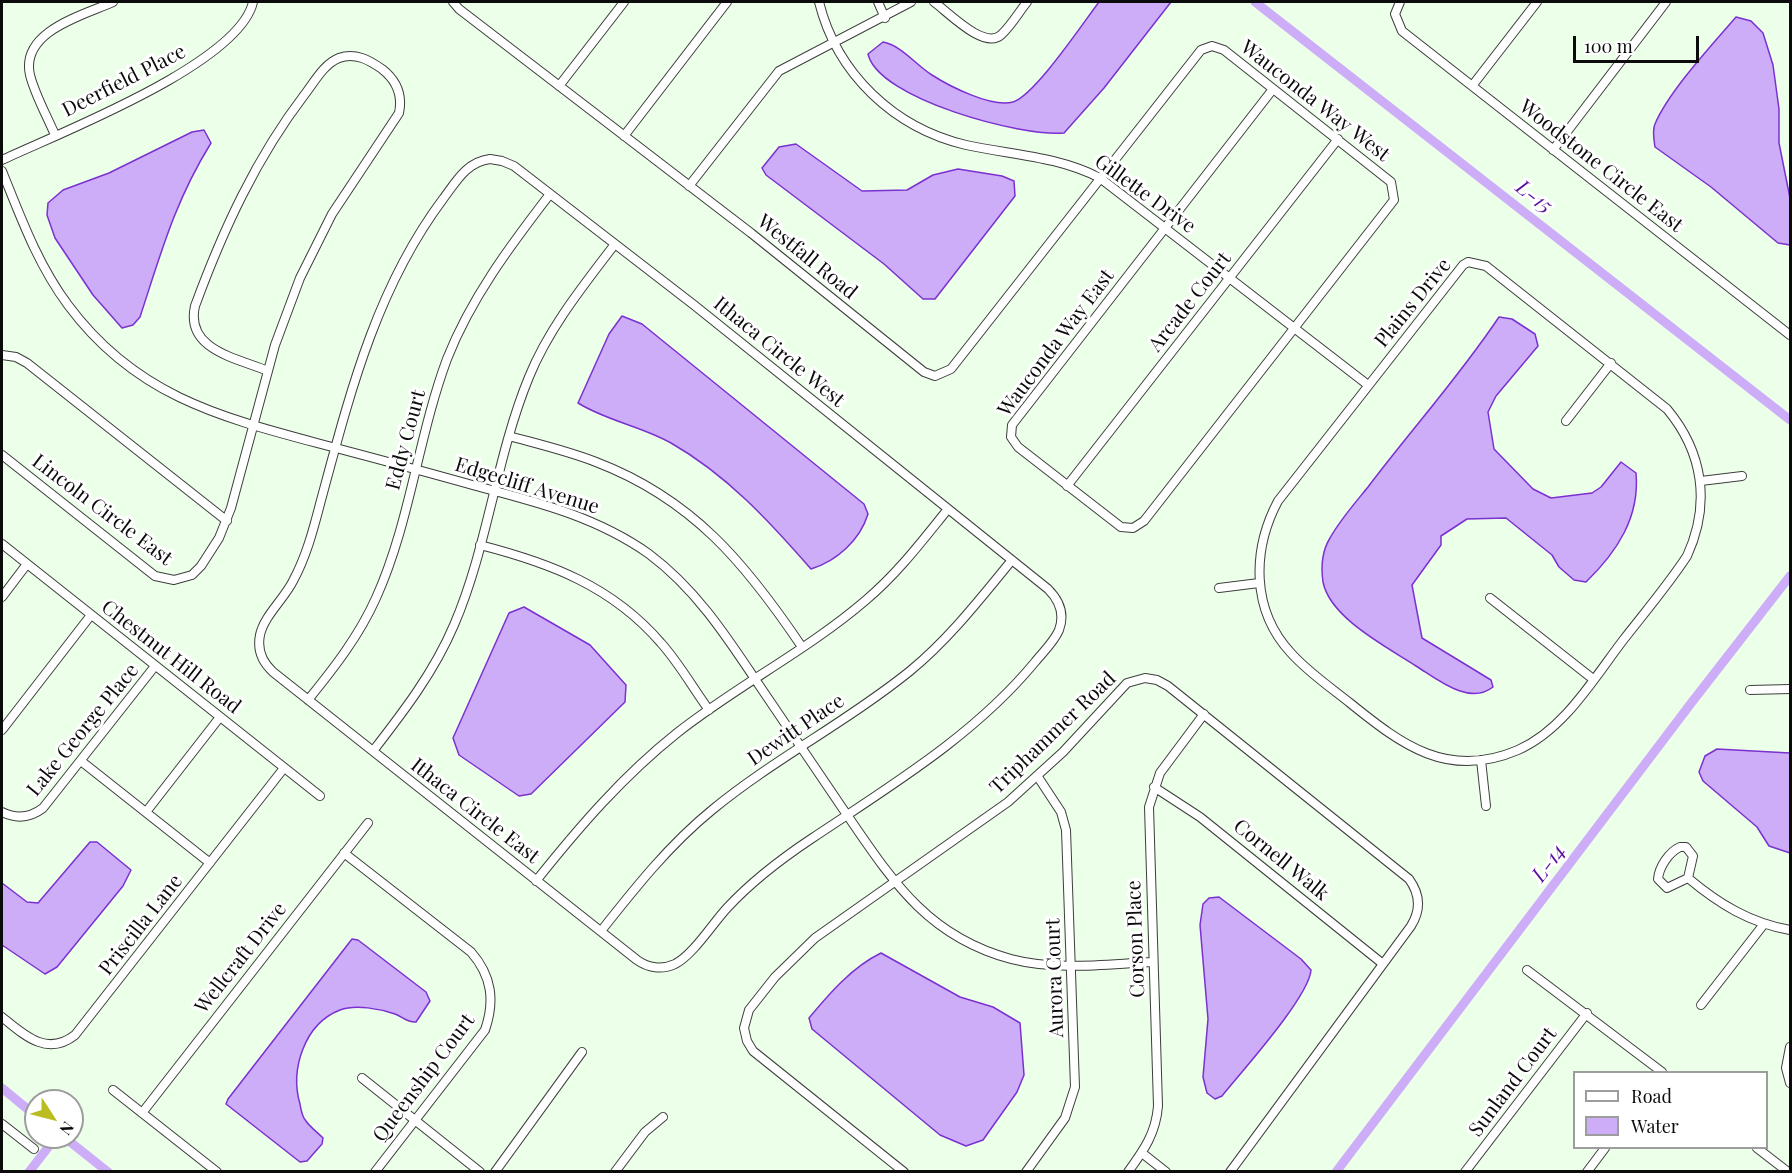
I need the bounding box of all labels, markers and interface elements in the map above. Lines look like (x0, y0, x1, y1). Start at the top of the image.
scale bar (1576, 24, 1702, 62)
text: 100 m (1584, 34, 1633, 58)
street label: Wauconda Way West (1236, 35, 1394, 167)
street label: Deerfield Place (58, 40, 190, 122)
street label: Woodstone Circle East (1514, 95, 1688, 237)
street label: Gillette Drive (1090, 149, 1200, 239)
water label: L-15 (1511, 175, 1557, 219)
street label: Westfall Road (752, 209, 862, 305)
street label: Arcade Court (1144, 247, 1236, 357)
street label: Plains Drive (1370, 254, 1456, 352)
street label: Wauconda Way East (993, 265, 1119, 421)
street label: Ithaca Circle West (709, 292, 849, 412)
street label: Eddy Court (381, 387, 431, 493)
street label: Lincoln Circle East (27, 449, 177, 571)
street label: Edgecliff Avenue (452, 453, 602, 519)
street label: Chestnut Hill Road (97, 595, 245, 719)
street label: Lake George Place (22, 659, 144, 801)
street label: Triphammer Road (985, 667, 1121, 799)
street label: Dewitt Place (743, 689, 849, 771)
street label: Ithaca Circle East (406, 753, 544, 869)
street label: Cornell Walk (1228, 814, 1334, 906)
water label: L-14 (1527, 839, 1571, 887)
street label: Priscilla Lane (94, 870, 188, 980)
street label: Corson Place (1122, 880, 1150, 998)
street label: Wellcraft Drive (190, 898, 292, 1018)
street label: Aurora Court (1041, 918, 1069, 1038)
street label: Queenship Court (368, 1009, 480, 1147)
street label: Sunland Court (1464, 1023, 1562, 1141)
legend (1573, 1071, 1768, 1149)
text: Road (1631, 1084, 1672, 1108)
north arrow (24, 1089, 84, 1149)
text: Water (1631, 1114, 1679, 1138)
text: N (55, 1118, 79, 1140)

